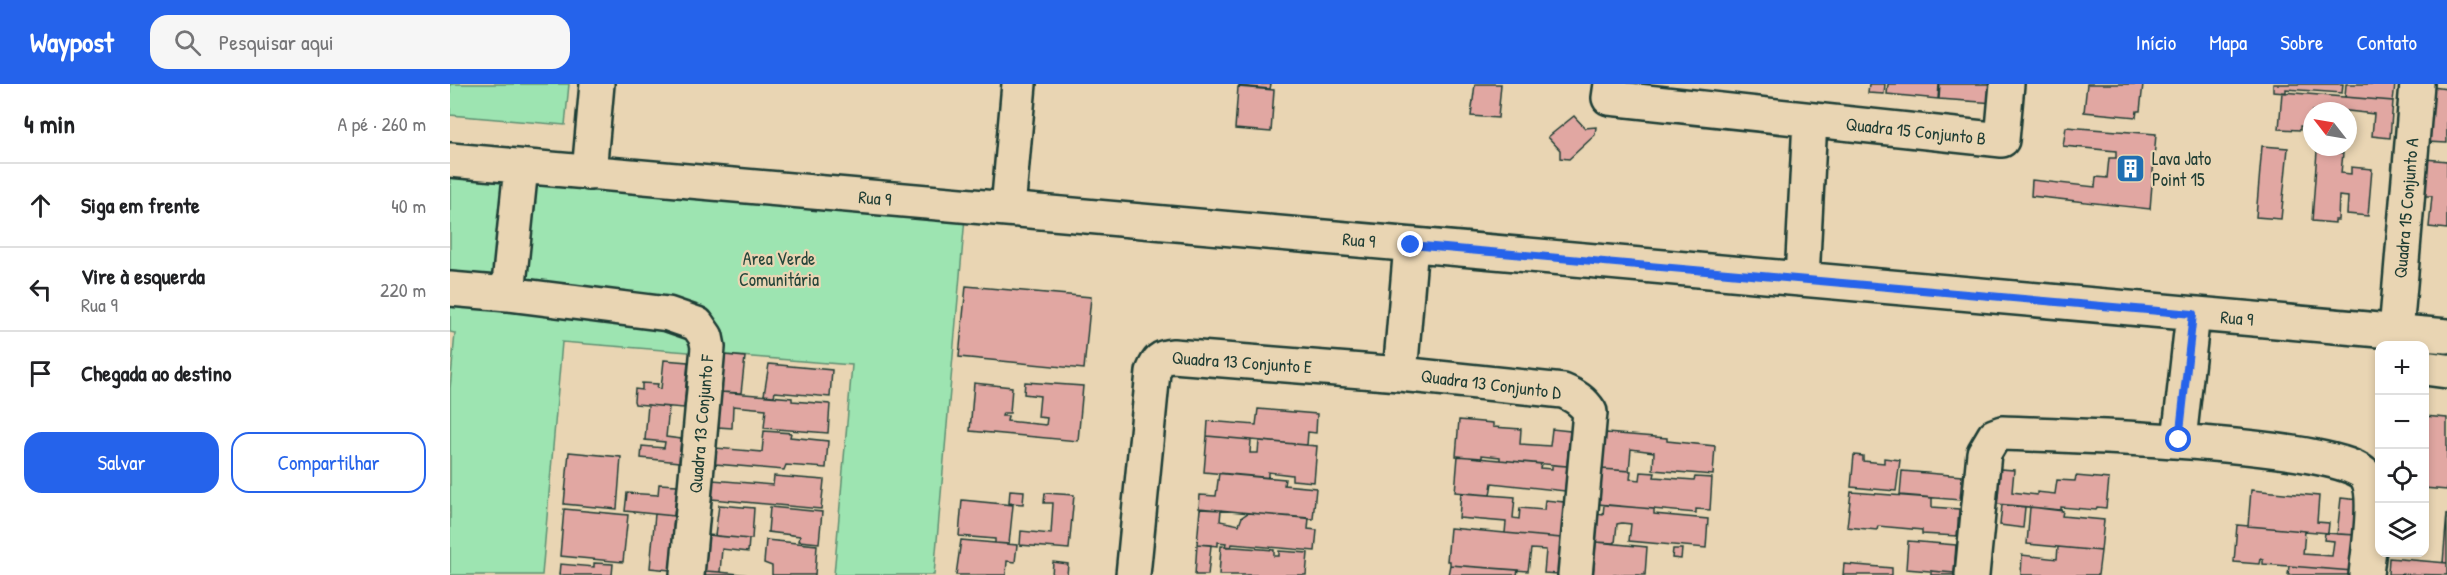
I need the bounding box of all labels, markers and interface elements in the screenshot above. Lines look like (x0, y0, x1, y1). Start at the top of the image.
search box (150, 15, 570, 69)
text: Waypost (30, 23, 114, 61)
icon: search (171, 26, 204, 59)
text: Pesquisar aqui (219, 27, 334, 57)
text: Início (2136, 28, 2176, 57)
text: Mapa (2209, 28, 2247, 57)
text: Sobre (2280, 28, 2323, 57)
text: Contato (2356, 28, 2417, 57)
north arrow (2303, 102, 2357, 156)
text: 4 min (24, 106, 75, 141)
text: A pé · 260 m (337, 110, 426, 137)
street label: Quadra 15 Conjunto B (1845, 111, 1987, 151)
street label: Quadra 15 Conjunto A (2387, 137, 2425, 279)
place label: Lava Jato Point 15 (2152, 146, 2211, 192)
building icon: Lava Jato Point 15 (2115, 152, 2147, 184)
street label: Rua 9 (857, 184, 893, 212)
icon: ahead (24, 189, 57, 222)
text: Siga em frente (81, 190, 200, 220)
text: 40 m (391, 192, 426, 219)
street label: Rua 9 (1341, 226, 1377, 254)
route end (1397, 231, 1423, 257)
park label: Area Verde Comunitária (739, 246, 819, 292)
text: Vire à esquerda (81, 261, 205, 291)
icon: left (24, 273, 57, 306)
text: 220 m (380, 276, 426, 303)
text: Rua 9 (81, 291, 118, 318)
street label: Rua 9 (2219, 304, 2255, 332)
map controls (2375, 341, 2429, 557)
button: + (2375, 341, 2429, 395)
street label: Quadra 13 Conjunto E (1171, 345, 1313, 379)
street label: Quadra 13 Conjunto F (682, 352, 720, 494)
icon: arrive (24, 357, 57, 390)
text: Chegada ao destino (81, 358, 231, 388)
street label: Quadra 13 Conjunto D (1420, 363, 1563, 405)
button: − (2375, 395, 2429, 449)
route start (2165, 426, 2191, 452)
button: Salvar (24, 432, 219, 493)
button: Compartilhar (231, 432, 426, 493)
button: locate (2375, 449, 2429, 503)
button: layers (2375, 503, 2429, 557)

